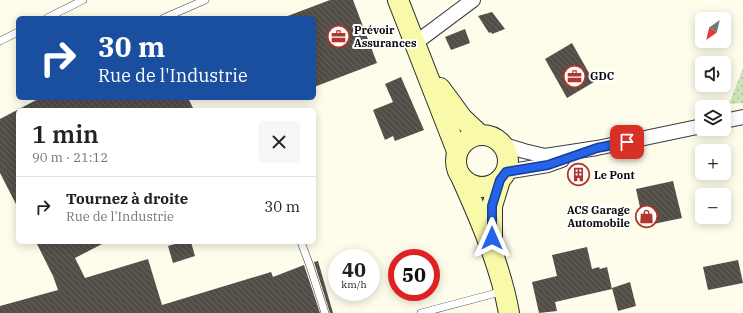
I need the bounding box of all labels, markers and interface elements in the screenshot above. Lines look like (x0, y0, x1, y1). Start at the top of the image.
north arrow (695, 12, 731, 48)
map controls (695, 12, 731, 224)
office icon: Prévoir Assurances (326, 23, 352, 49)
place label: Prévoir Assurances (354, 23, 417, 50)
text: 30 m (98, 28, 165, 65)
icon: right (32, 32, 84, 84)
button: sound (695, 56, 731, 92)
office icon: GDC (562, 63, 588, 89)
text: Rue de l'Industrie (98, 64, 248, 87)
place label: GDC (590, 69, 614, 83)
button: layers (695, 100, 731, 136)
text: 1 min (32, 118, 99, 150)
button: close (258, 121, 300, 163)
pin (610, 125, 644, 159)
icon: arrive (616, 131, 638, 153)
button: + (695, 144, 731, 180)
text: 90 m · 21:12 (32, 149, 108, 166)
building icon: Le Pont (566, 162, 592, 188)
place label: Le Pont (594, 168, 635, 182)
button: − (695, 188, 731, 224)
text: Tournez à droite (66, 189, 188, 208)
icon: right (32, 196, 54, 218)
text: 30 m (264, 197, 300, 216)
place label: ACS Garage Automobile (567, 203, 630, 230)
shop icon: ACS Garage Automobile (633, 203, 659, 229)
text: Rue de l'Industrie (66, 208, 174, 225)
position arrow (471, 217, 513, 259)
speed limit sign: 50 (388, 249, 440, 301)
text: 40 (342, 256, 366, 283)
text: km/h (341, 278, 367, 291)

